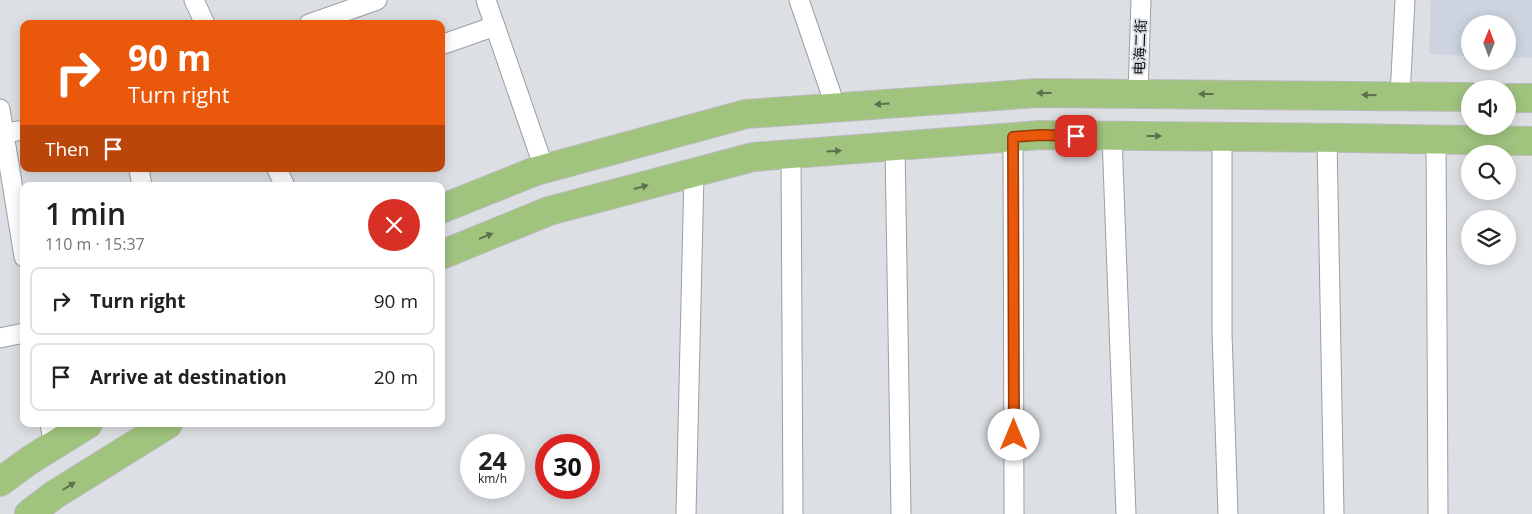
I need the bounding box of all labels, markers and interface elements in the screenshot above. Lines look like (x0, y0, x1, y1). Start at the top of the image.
north arrow (1461, 15, 1516, 70)
map controls (1461, 15, 1516, 265)
street label: 电海二街 (1129, 19, 1150, 75)
text: 90 m (128, 34, 211, 81)
icon: right (45, 40, 110, 105)
text: Turn right (128, 79, 230, 109)
button: sound (1461, 80, 1516, 135)
one-way arrow (1036, 89, 1052, 97)
one-way arrow (1198, 90, 1214, 98)
one-way arrow (1361, 91, 1377, 99)
one-way arrow (873, 101, 889, 109)
pin (1055, 115, 1097, 157)
icon: arrive (1062, 122, 1090, 150)
one-way arrow (1146, 132, 1162, 140)
icon: arrive (99, 135, 127, 163)
text: Then (45, 136, 89, 162)
button: search (1461, 145, 1516, 200)
one-way arrow (827, 146, 843, 154)
one-way arrow (634, 183, 649, 191)
text: 1 min (45, 193, 126, 234)
button: close (368, 199, 420, 251)
button: layers (1461, 210, 1516, 265)
one-way arrow (479, 232, 494, 240)
text: 110 m · 15:37 (45, 233, 145, 255)
icon: right (47, 287, 75, 315)
text: Turn right (90, 288, 185, 314)
text: 90 m (374, 288, 418, 314)
icon: arrive (47, 363, 75, 391)
text: Arrive at destination (90, 364, 287, 390)
text: 20 m (374, 364, 418, 390)
position arrow (987, 408, 1039, 460)
speed limit sign: 30 (535, 434, 600, 499)
text: 24 (478, 443, 507, 477)
text: km/h (478, 470, 507, 487)
one-way arrow (62, 481, 76, 491)

